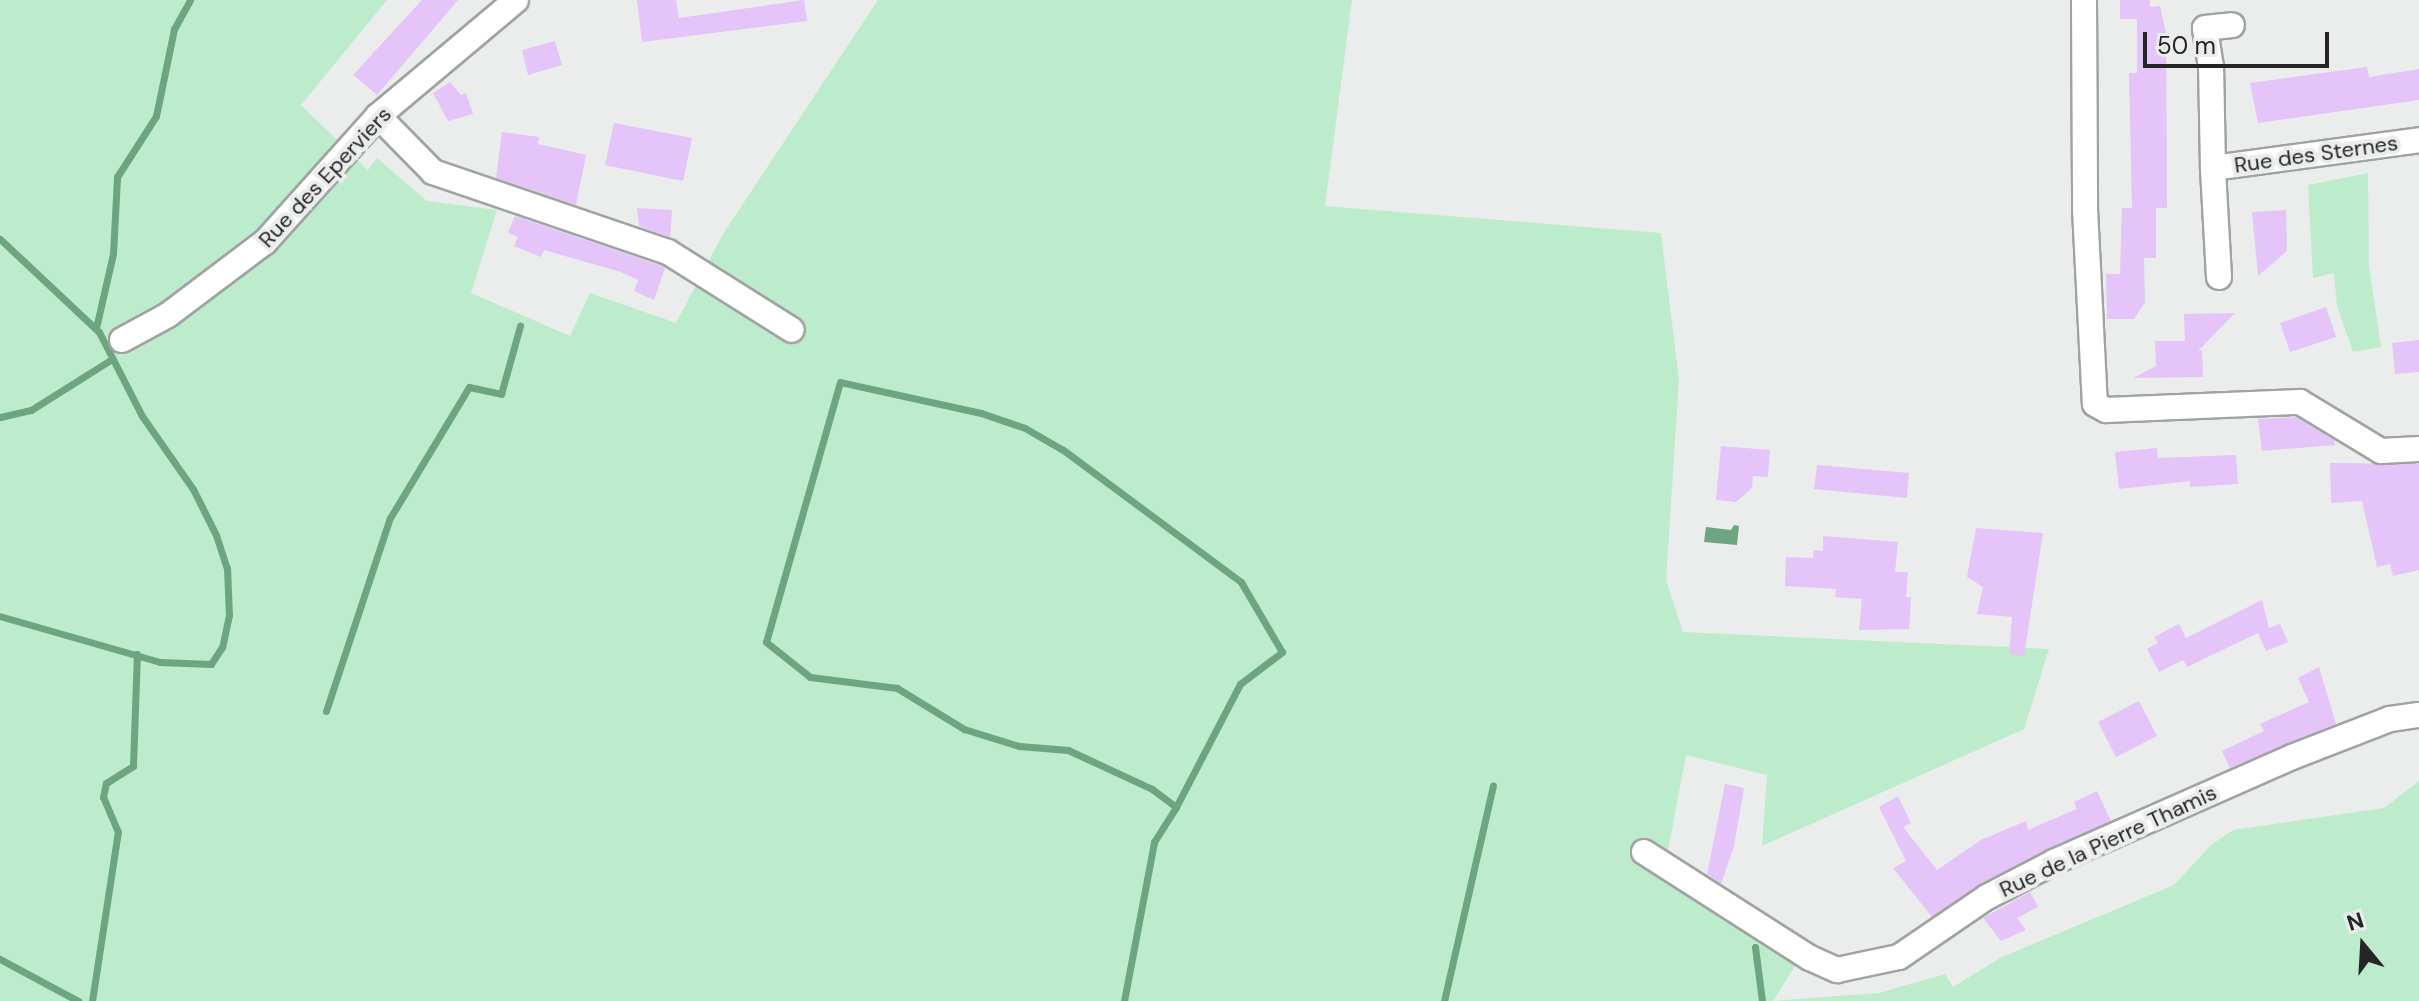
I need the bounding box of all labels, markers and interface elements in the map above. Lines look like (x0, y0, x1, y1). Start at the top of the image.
scale bar (2147, 16, 2333, 66)
text: 50 m (2157, 30, 2216, 61)
street label: Rue des Eperviers (253, 101, 397, 253)
street label: Rue des Sternes (2232, 129, 2400, 179)
street label: Rue de la Pierre Thamis (1995, 779, 2221, 903)
north arrow (2323, 905, 2403, 985)
text: N (2343, 905, 2368, 938)

